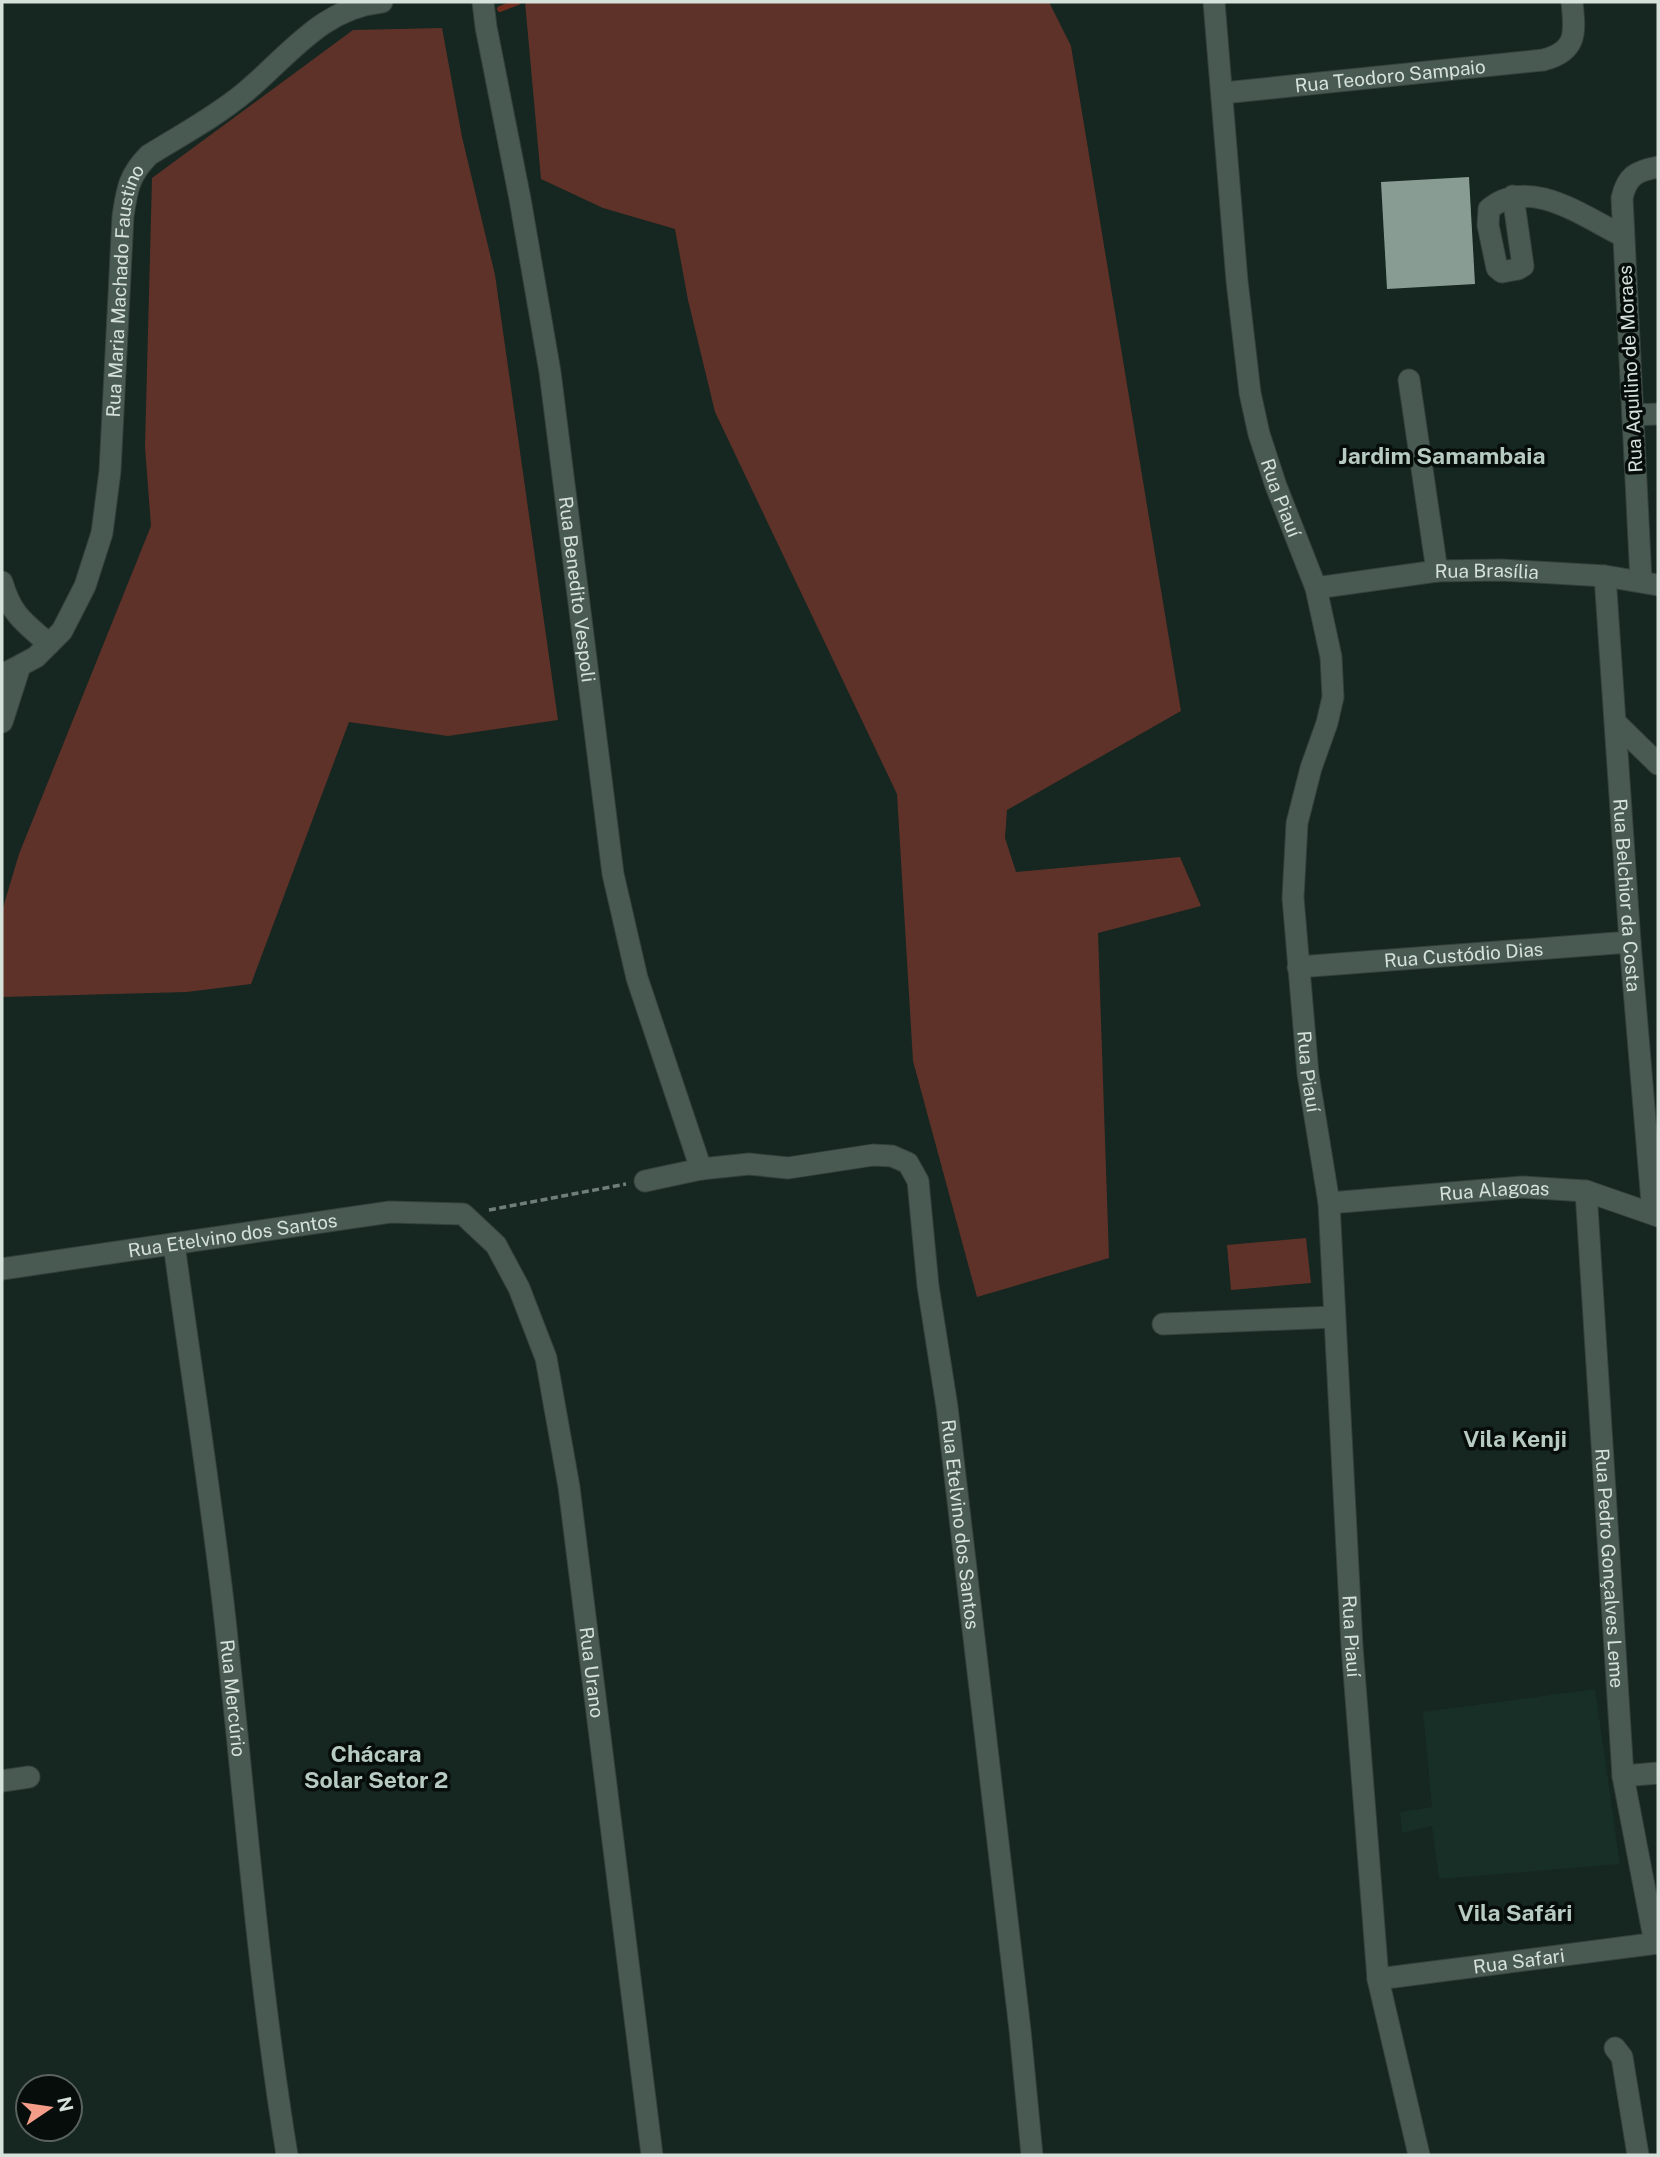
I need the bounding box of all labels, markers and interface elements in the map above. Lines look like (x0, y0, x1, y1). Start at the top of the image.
street label: Rua Teodoro Sampaio (1294, 55, 1487, 97)
street label: Rua Maria Machado Faustino (102, 160, 148, 418)
street label: Rua Aquilino de Moraes (1614, 265, 1646, 473)
district label: Jardim Samambaia (1339, 442, 1545, 469)
street label: Rua Piauí (1257, 456, 1306, 540)
street label: Rua Benedito Vespoli (555, 495, 600, 683)
street label: Rua Brasília (1434, 559, 1540, 583)
street label: Rua Belchior da Costa (1609, 798, 1645, 993)
street label: Rua Custódio Dias (1383, 938, 1544, 971)
street label: Rua Piauí (1293, 1030, 1325, 1114)
street label: Rua Alagoas (1438, 1176, 1550, 1205)
street label: Rua Etelvino dos Santos (126, 1209, 339, 1261)
street label: Rua Etelvino dos Santos (938, 1418, 984, 1631)
district label: Vila Kenji (1463, 1425, 1567, 1452)
street label: Rua Pedro Gonçalves Leme (1591, 1448, 1628, 1689)
street label: Rua Piauí (1338, 1595, 1365, 1678)
street label: Rua Urano (575, 1626, 609, 1719)
street label: Rua Mercúrio (216, 1638, 250, 1758)
district label: Chácara Solar Setor 2 (304, 1740, 448, 1793)
district label: Vila Safári (1458, 1899, 1572, 1926)
street label: Rua Safari (1472, 1944, 1566, 1978)
north arrow (14, 2073, 84, 2143)
text: N (53, 2094, 78, 2114)

